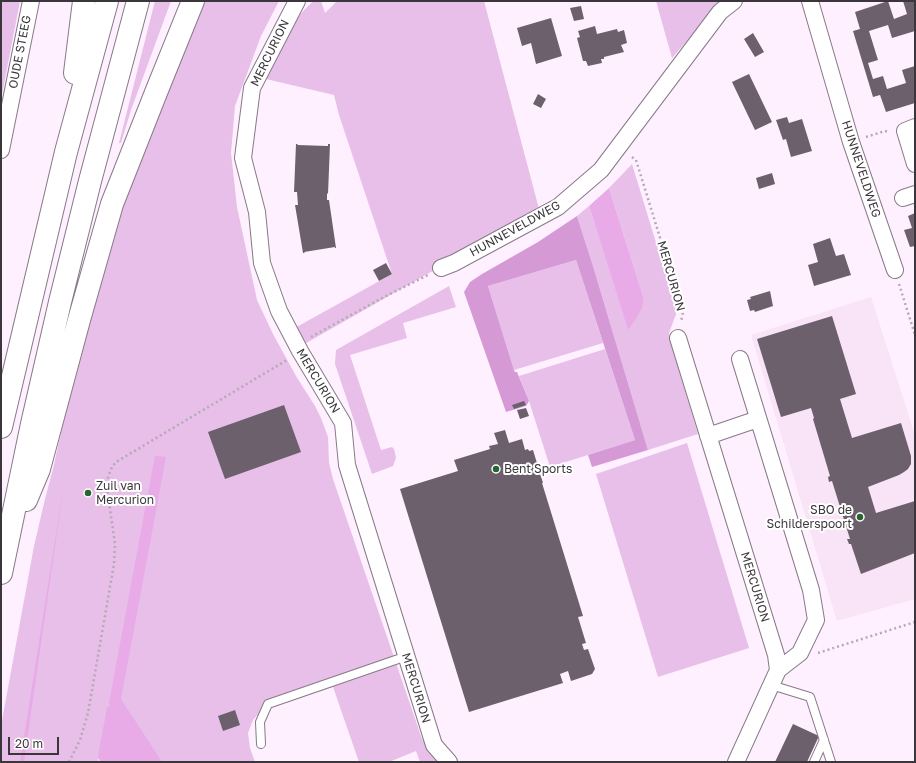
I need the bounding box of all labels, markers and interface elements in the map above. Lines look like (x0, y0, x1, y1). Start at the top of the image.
street label: OUDE STEEG (6, 14, 34, 90)
street label: MERCURION (248, 17, 292, 89)
street label: HUNNEVELDWEG (839, 119, 883, 219)
street label: HUNNEVELDWEG (467, 198, 563, 260)
street label: MERCURION (654, 239, 688, 313)
street label: MERCURION (293, 346, 343, 416)
place label: Bent Sports (504, 462, 572, 476)
marker: Bent Sports (491, 464, 501, 474)
place label: Zuil van Mercurion (96, 479, 154, 507)
marker: Zuil van Mercurion (83, 488, 93, 498)
place label: SBO de Schilderspoort (767, 503, 852, 531)
marker: SBO de Schilderspoort (855, 512, 865, 522)
street label: MERCURION (737, 550, 773, 624)
street label: MERCURION (398, 651, 434, 725)
scale bar (10, 729, 61, 755)
text: 20 m (15, 736, 43, 751)

